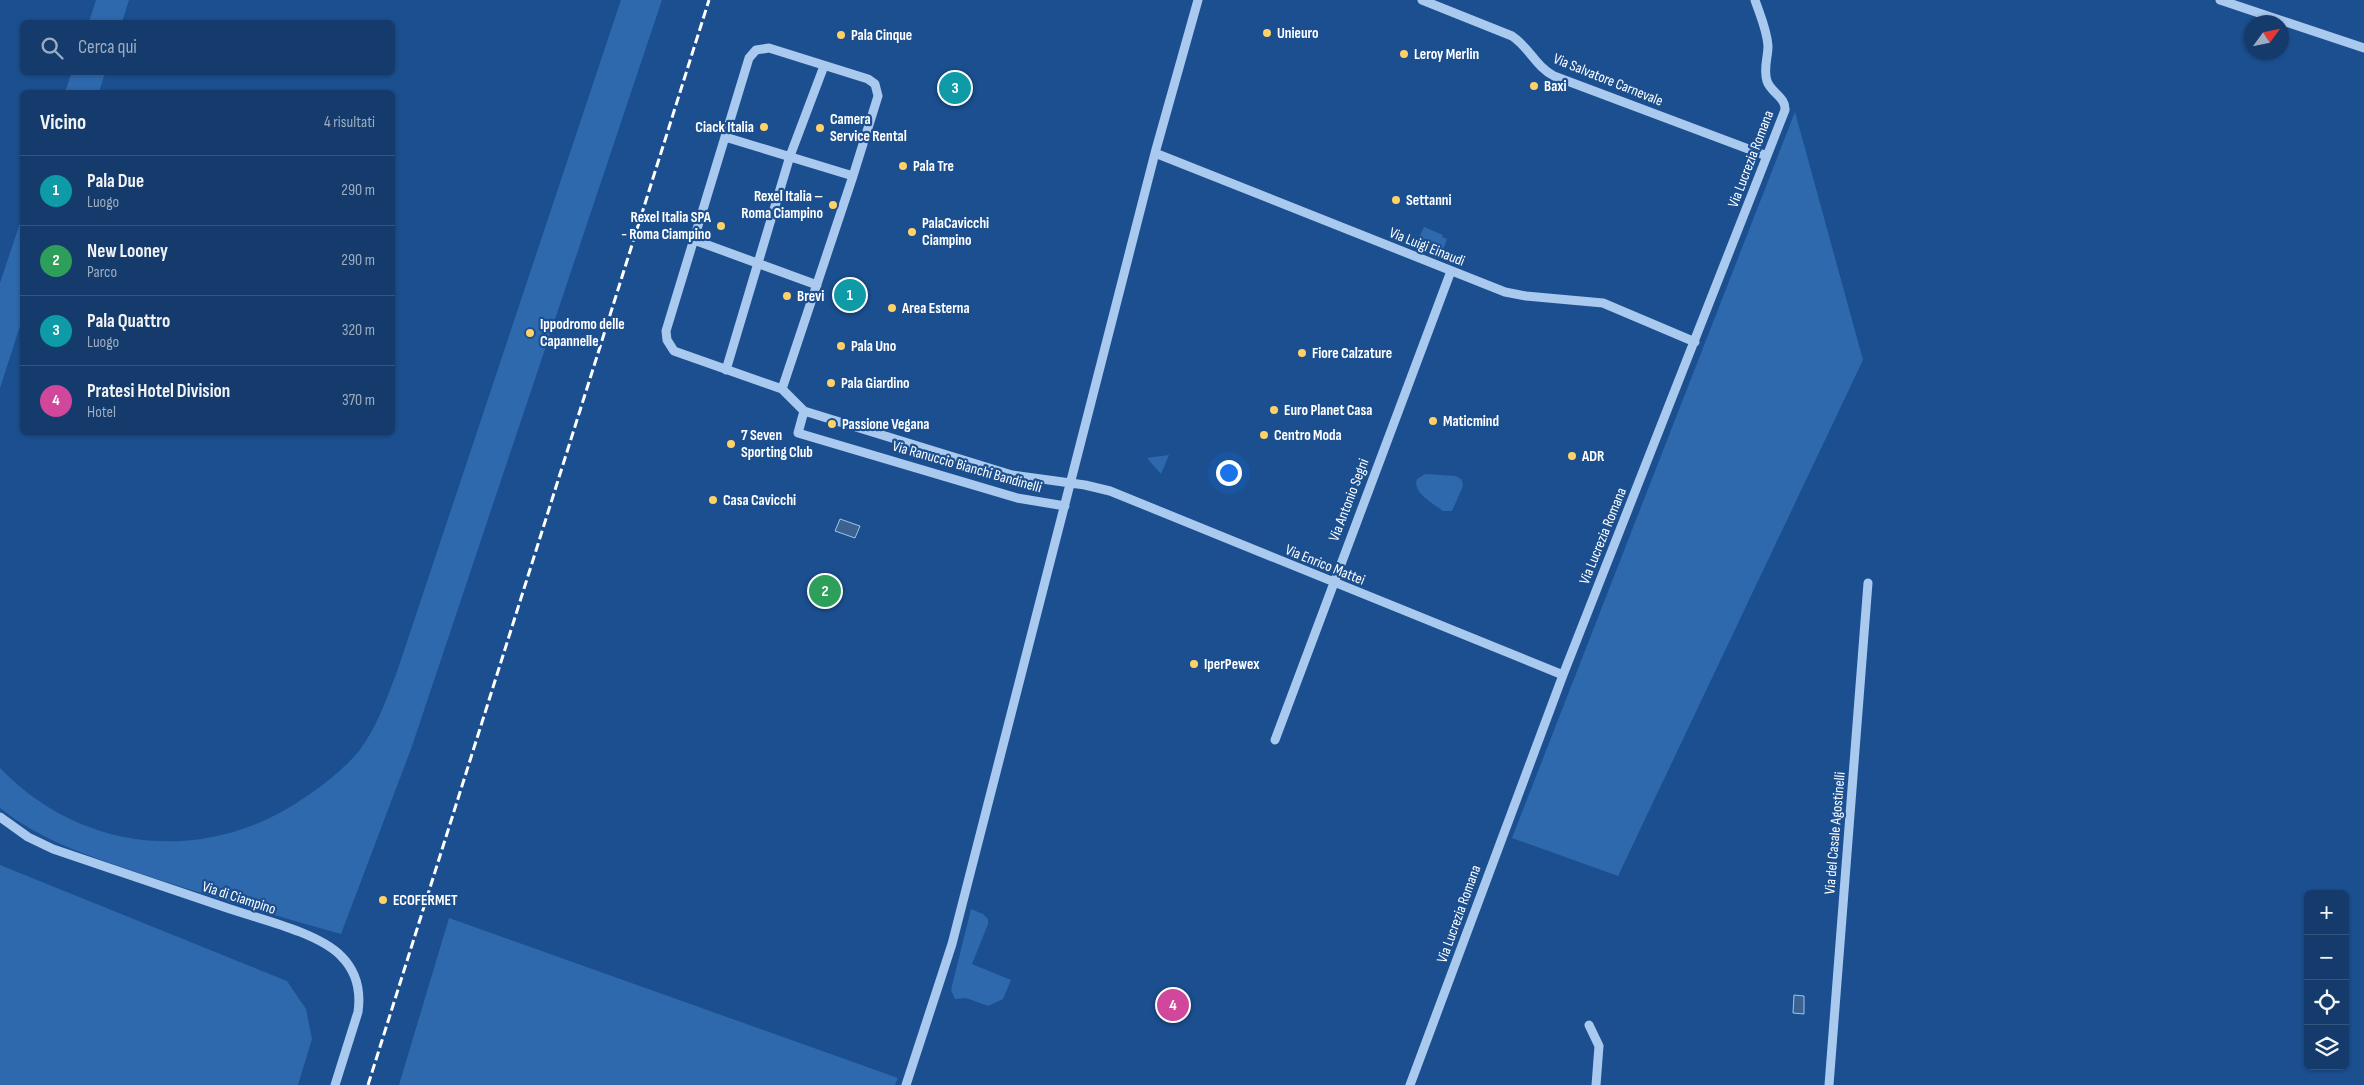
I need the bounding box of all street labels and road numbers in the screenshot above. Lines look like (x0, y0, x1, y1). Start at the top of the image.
street label: Via Salvatore Carnevale (1550, 49, 1666, 111)
street label: Via Lucrezia Romana (1724, 108, 1778, 210)
street label: Via Luigi Einaudi (1386, 223, 1468, 271)
street label: Via Ranuccio Bianchi Bandinelli (890, 437, 1044, 497)
street label: Via Antonio Segni (1325, 456, 1374, 544)
street label: Via Lucrezia Romana (1575, 485, 1631, 587)
street label: Via Enrico Mattei (1282, 540, 1368, 590)
street label: Via del Casale Agostinelli (1820, 771, 1850, 895)
street label: Via Lucrezia Romana (1433, 862, 1486, 965)
street label: Via di Ciampino (200, 877, 278, 919)

